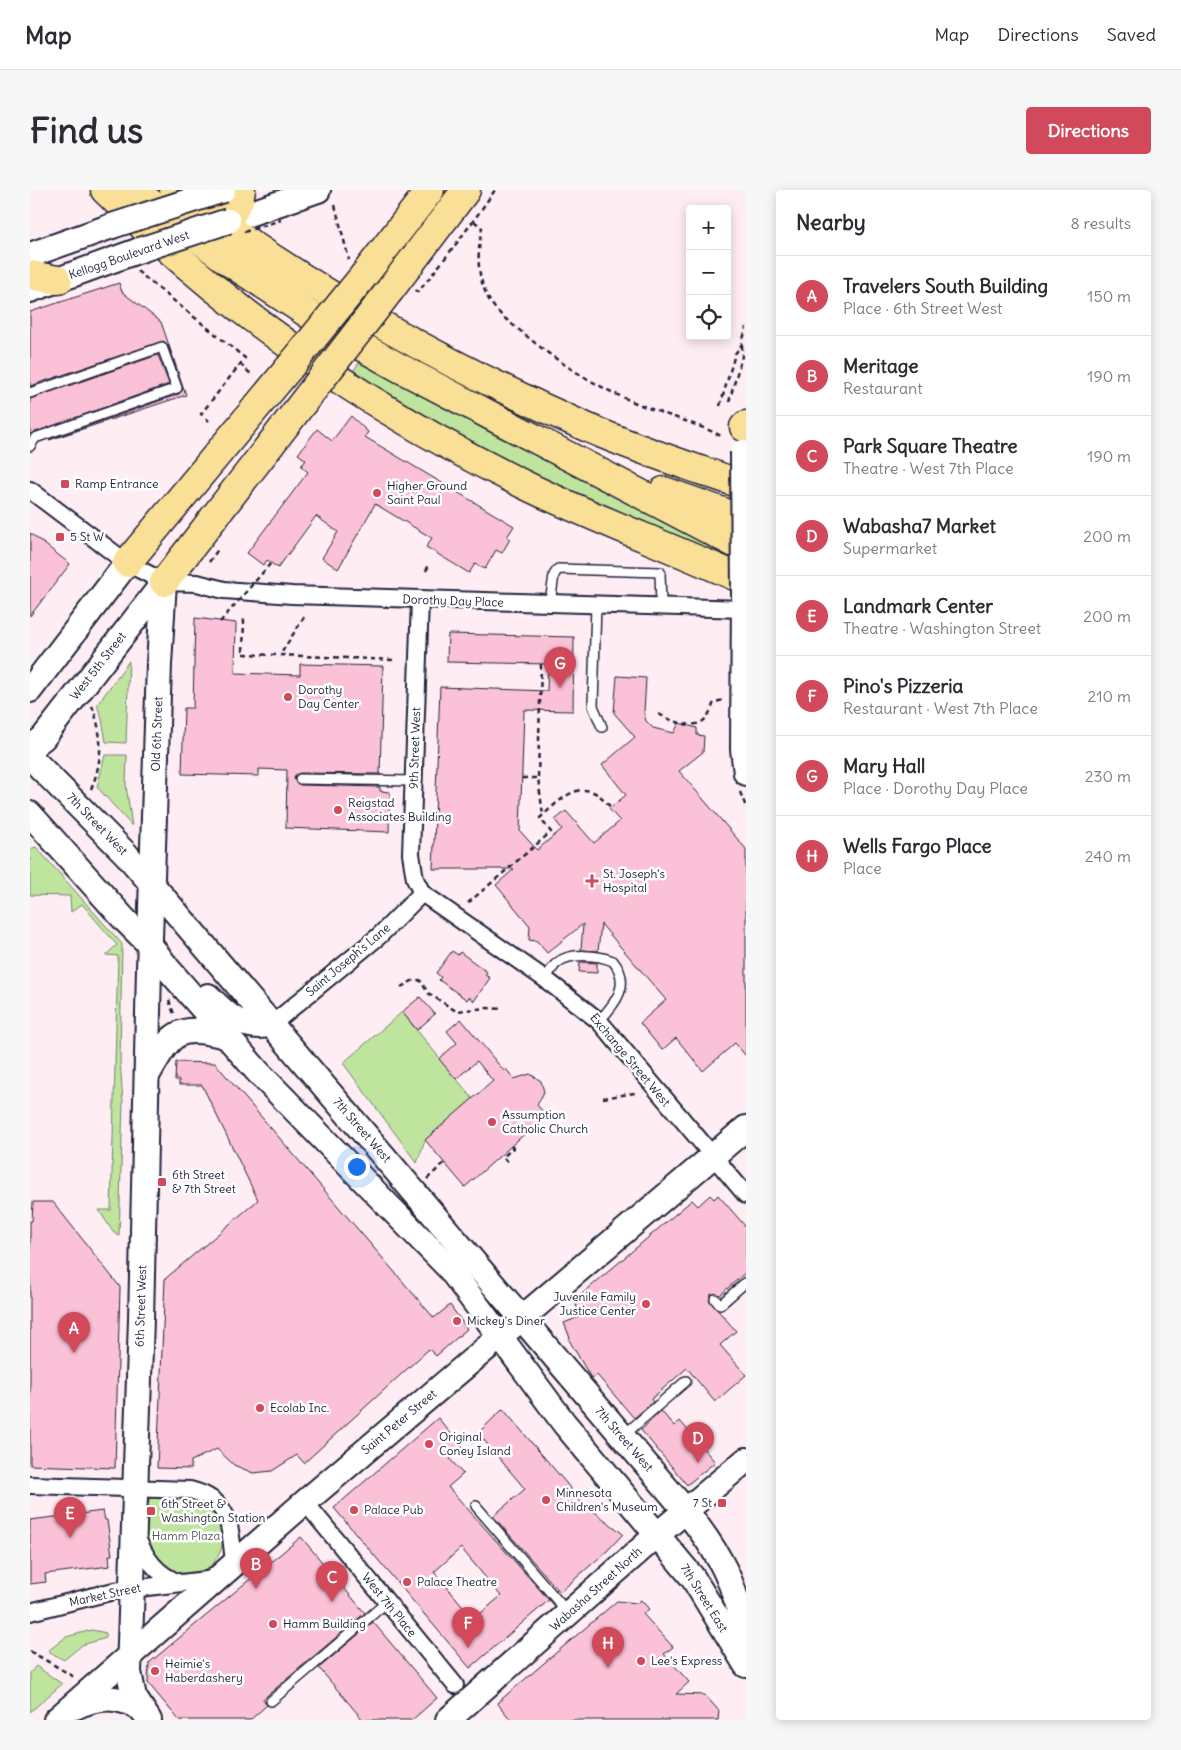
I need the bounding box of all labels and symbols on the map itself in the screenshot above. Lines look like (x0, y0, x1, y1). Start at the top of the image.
street label: Kellogg Boulevard West (67, 227, 191, 282)
place label: Ramp Entrance (75, 476, 158, 491)
marker: Ramp Entrance (59, 478, 71, 490)
place label: Higher Ground Saint Paul (387, 478, 467, 507)
marker: Higher Ground Saint Paul (371, 487, 383, 499)
place label: 5 St W (70, 529, 104, 544)
marker: 5 St W (54, 531, 66, 543)
street label: Dorothy Day Place (402, 591, 504, 610)
street label: West 5th Street (66, 629, 129, 703)
pin: G (544, 647, 576, 688)
place label: Dorothy Day Center (298, 682, 359, 711)
marker: Dorothy Day Center (282, 691, 294, 703)
street label: Old 6th Street (148, 696, 165, 772)
street label: 9th Street West (406, 707, 423, 789)
street label: 7th Street West (64, 789, 131, 858)
place label: Reigstad Associates Building (348, 795, 451, 824)
marker: Reigstad Associates Building (332, 804, 344, 816)
place label: St. Joseph's Hospital (603, 866, 665, 895)
marker: St. Joseph's Hospital (585, 874, 599, 888)
street label: Saint Joseph's Lane (302, 920, 393, 999)
street label: Exchange Street West (587, 1010, 674, 1109)
street label: 7th Street West (330, 1094, 395, 1165)
place label: Assumption Catholic Church (502, 1107, 588, 1136)
marker: Assumption Catholic Church (486, 1116, 498, 1128)
your location (344, 1154, 370, 1180)
place label: 6th Street & 7th Street (172, 1167, 236, 1196)
marker: 6th Street & 7th Street (156, 1176, 168, 1188)
street label: 6th Street West (132, 1265, 149, 1347)
place label: Juvenile Family Justice Center (553, 1289, 636, 1318)
marker: Juvenile Family Justice Center (640, 1298, 652, 1310)
pin: A (58, 1312, 90, 1353)
place label: Mickey's Diner (467, 1313, 545, 1328)
marker: Mickey's Diner (451, 1315, 463, 1327)
street label: Saint Peter Street (358, 1386, 439, 1457)
place label: Ecolab Inc. (270, 1400, 329, 1415)
marker: Ecolab Inc. (254, 1402, 266, 1414)
street label: 7th Street West (592, 1403, 657, 1474)
pin: D (682, 1422, 714, 1463)
place label: Original Coney Island (439, 1429, 511, 1458)
marker: Original Coney Island (423, 1438, 435, 1450)
place label: Minnesota Children's Museum (556, 1485, 658, 1514)
marker: Minnesota Children's Museum (540, 1494, 552, 1506)
place label: 7 St (693, 1495, 712, 1510)
place label: 6th Street & Washington Station (161, 1496, 266, 1525)
pin: E (54, 1497, 86, 1538)
marker: 7 St (716, 1497, 728, 1509)
place label: Palace Pub (364, 1502, 424, 1517)
marker: Palace Pub (348, 1504, 360, 1516)
marker: 6th Street & Washington Station (145, 1505, 157, 1517)
park label: Hamm Plaza (152, 1528, 220, 1543)
street label: Wabasha Street North (547, 1543, 645, 1634)
pin: B (240, 1548, 272, 1589)
pin: C (316, 1561, 348, 1602)
street label: 7th Street East (677, 1561, 731, 1635)
street label: West 7th Place (359, 1570, 420, 1640)
place label: Palace Theatre (417, 1574, 497, 1589)
marker: Palace Theatre (401, 1576, 413, 1588)
street label: Market Street (68, 1580, 142, 1609)
pin: F (452, 1607, 484, 1648)
place label: Hamm Building (283, 1616, 366, 1631)
marker: Hamm Building (267, 1618, 279, 1630)
pin: H (592, 1627, 624, 1668)
place label: Lee's Express (651, 1653, 722, 1668)
marker: Lee's Express (635, 1655, 647, 1667)
place label: Heimie's Haberdashery (165, 1656, 243, 1685)
marker: Heimie's Haberdashery (149, 1665, 161, 1677)

